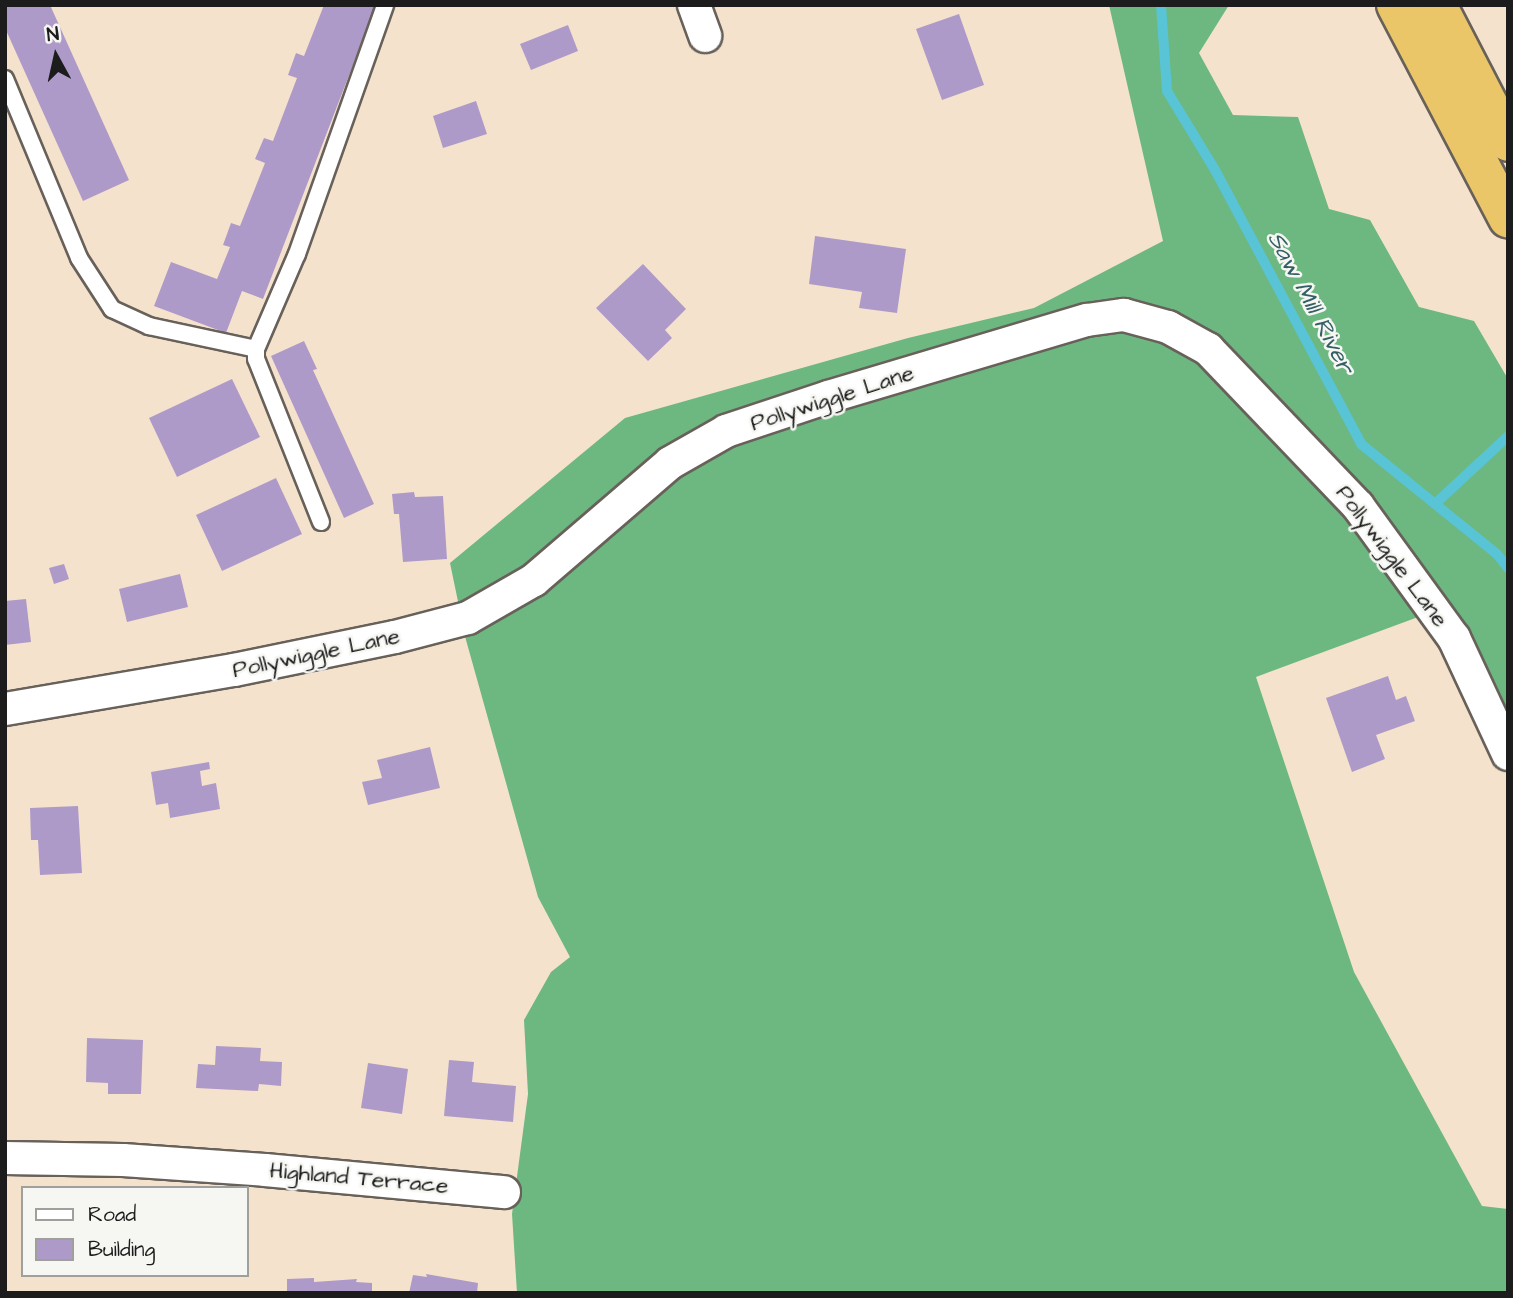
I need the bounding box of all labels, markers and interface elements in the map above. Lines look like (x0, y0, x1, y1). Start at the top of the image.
north arrow (21, 21, 91, 91)
text: N (45, 21, 61, 49)
water label: Saw Mill River (1261, 227, 1359, 379)
street label: Pollywiggle Lane (747, 359, 917, 437)
street label: Pollywiggle Lane (1330, 480, 1454, 632)
street label: Pollywiggle Lane (230, 622, 402, 684)
street label: Highland Terrace (268, 1156, 450, 1200)
legend (21, 1186, 248, 1277)
text: Road (88, 1200, 136, 1229)
text: Building (88, 1235, 155, 1264)

